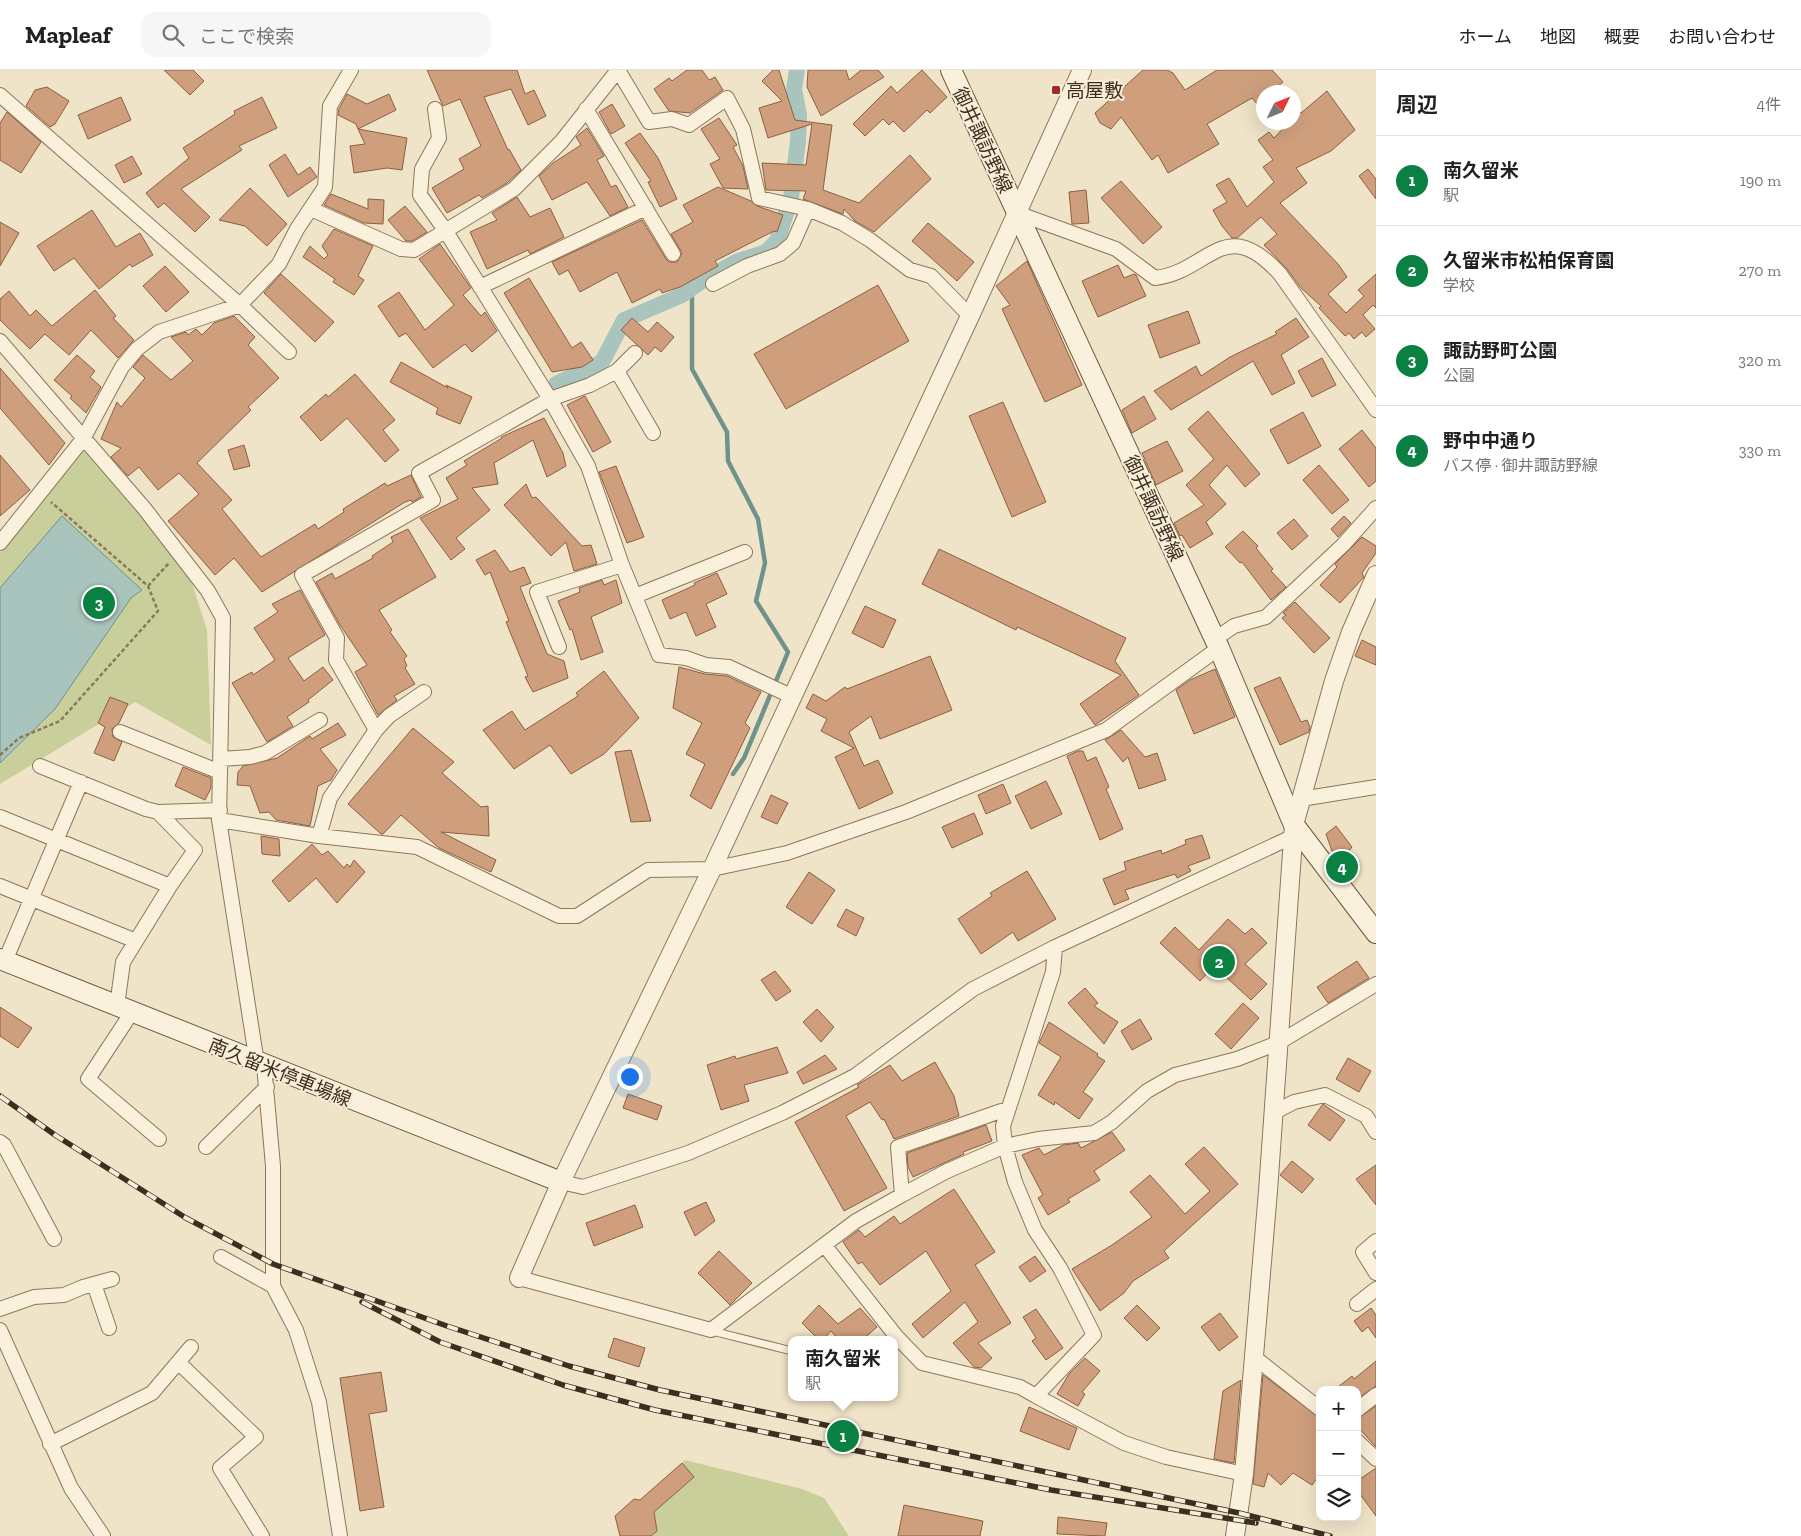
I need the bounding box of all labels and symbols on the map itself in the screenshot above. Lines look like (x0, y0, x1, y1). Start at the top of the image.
place label: 高屋敷 (1066, 79, 1123, 102)
street label: 御井諏訪野線 (948, 84, 1017, 197)
marker: 高屋敷 (1050, 84, 1062, 96)
north arrow (1256, 85, 1301, 130)
street label: 御井諏訪野線 (1119, 452, 1188, 565)
pin: 3 (83, 584, 115, 622)
pin: 4 (1326, 848, 1358, 886)
pin: 2 (1203, 943, 1235, 981)
street label: 南久留米停車場線 (205, 1033, 355, 1112)
your location (617, 1064, 643, 1090)
pin: 1 (827, 1417, 859, 1455)

